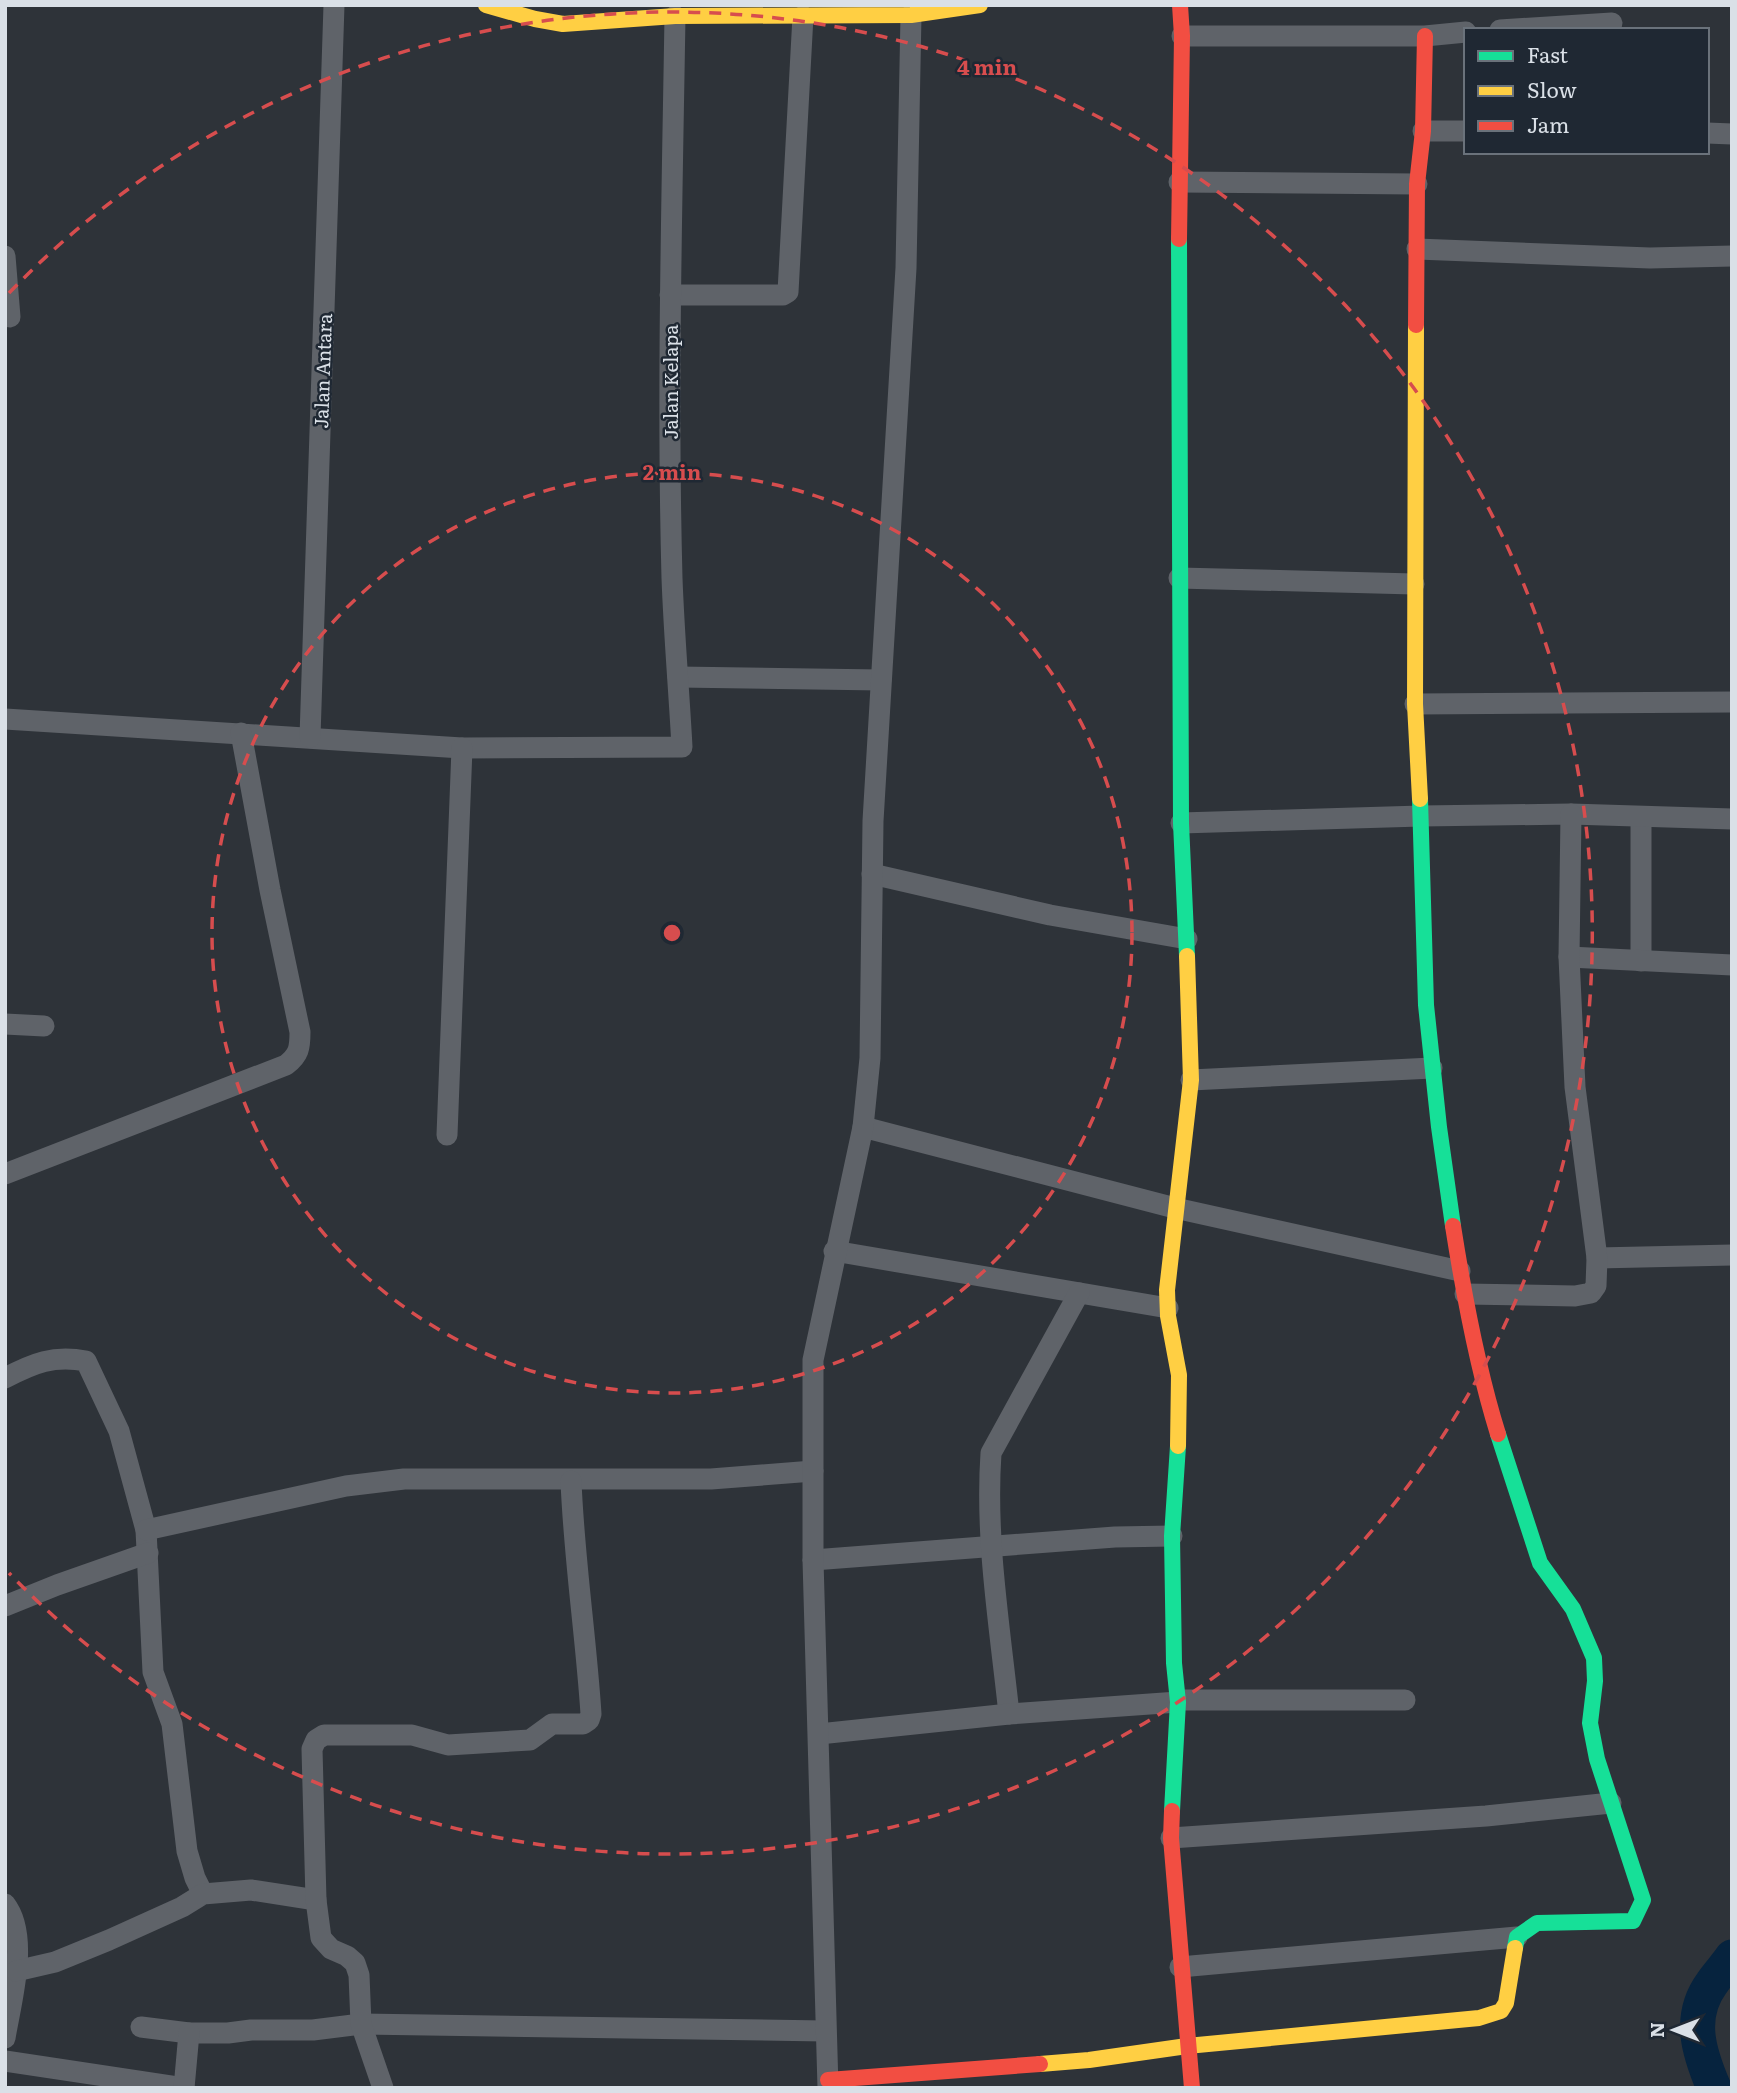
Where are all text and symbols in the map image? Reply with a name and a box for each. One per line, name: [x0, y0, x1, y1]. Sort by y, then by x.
legend: [1464, 28, 1709, 154]
text: Fast: [1527, 38, 1568, 69]
text: 4 min: [957, 50, 1017, 81]
text: Slow: [1527, 73, 1577, 104]
text: Jam: [1527, 108, 1569, 139]
street label: Jalan Antara: [306, 312, 338, 429]
street label: Jalan Kelapa: [656, 324, 684, 439]
text: 2 min: [643, 455, 702, 486]
centre of rings: [660, 921, 684, 945]
north arrow: [1639, 1995, 1709, 2065]
text: N: [1642, 2022, 1670, 2038]

